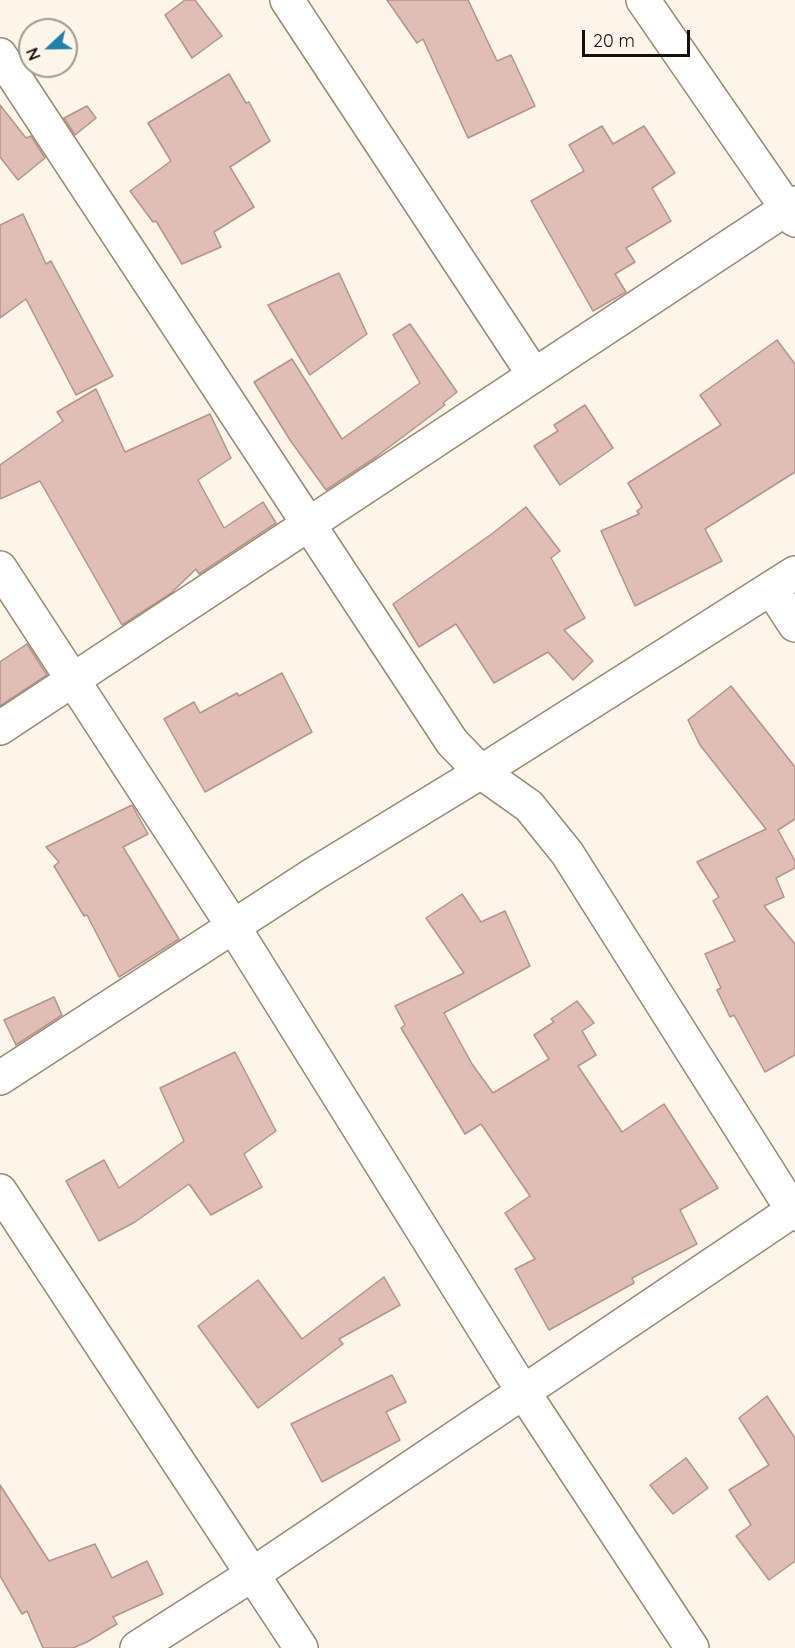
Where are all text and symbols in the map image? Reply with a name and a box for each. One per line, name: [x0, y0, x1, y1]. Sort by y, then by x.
north arrow: [18, 18, 78, 78]
scale bar: [585, 18, 693, 56]
text: 20 m: [593, 29, 635, 52]
text: N: [22, 45, 45, 63]

